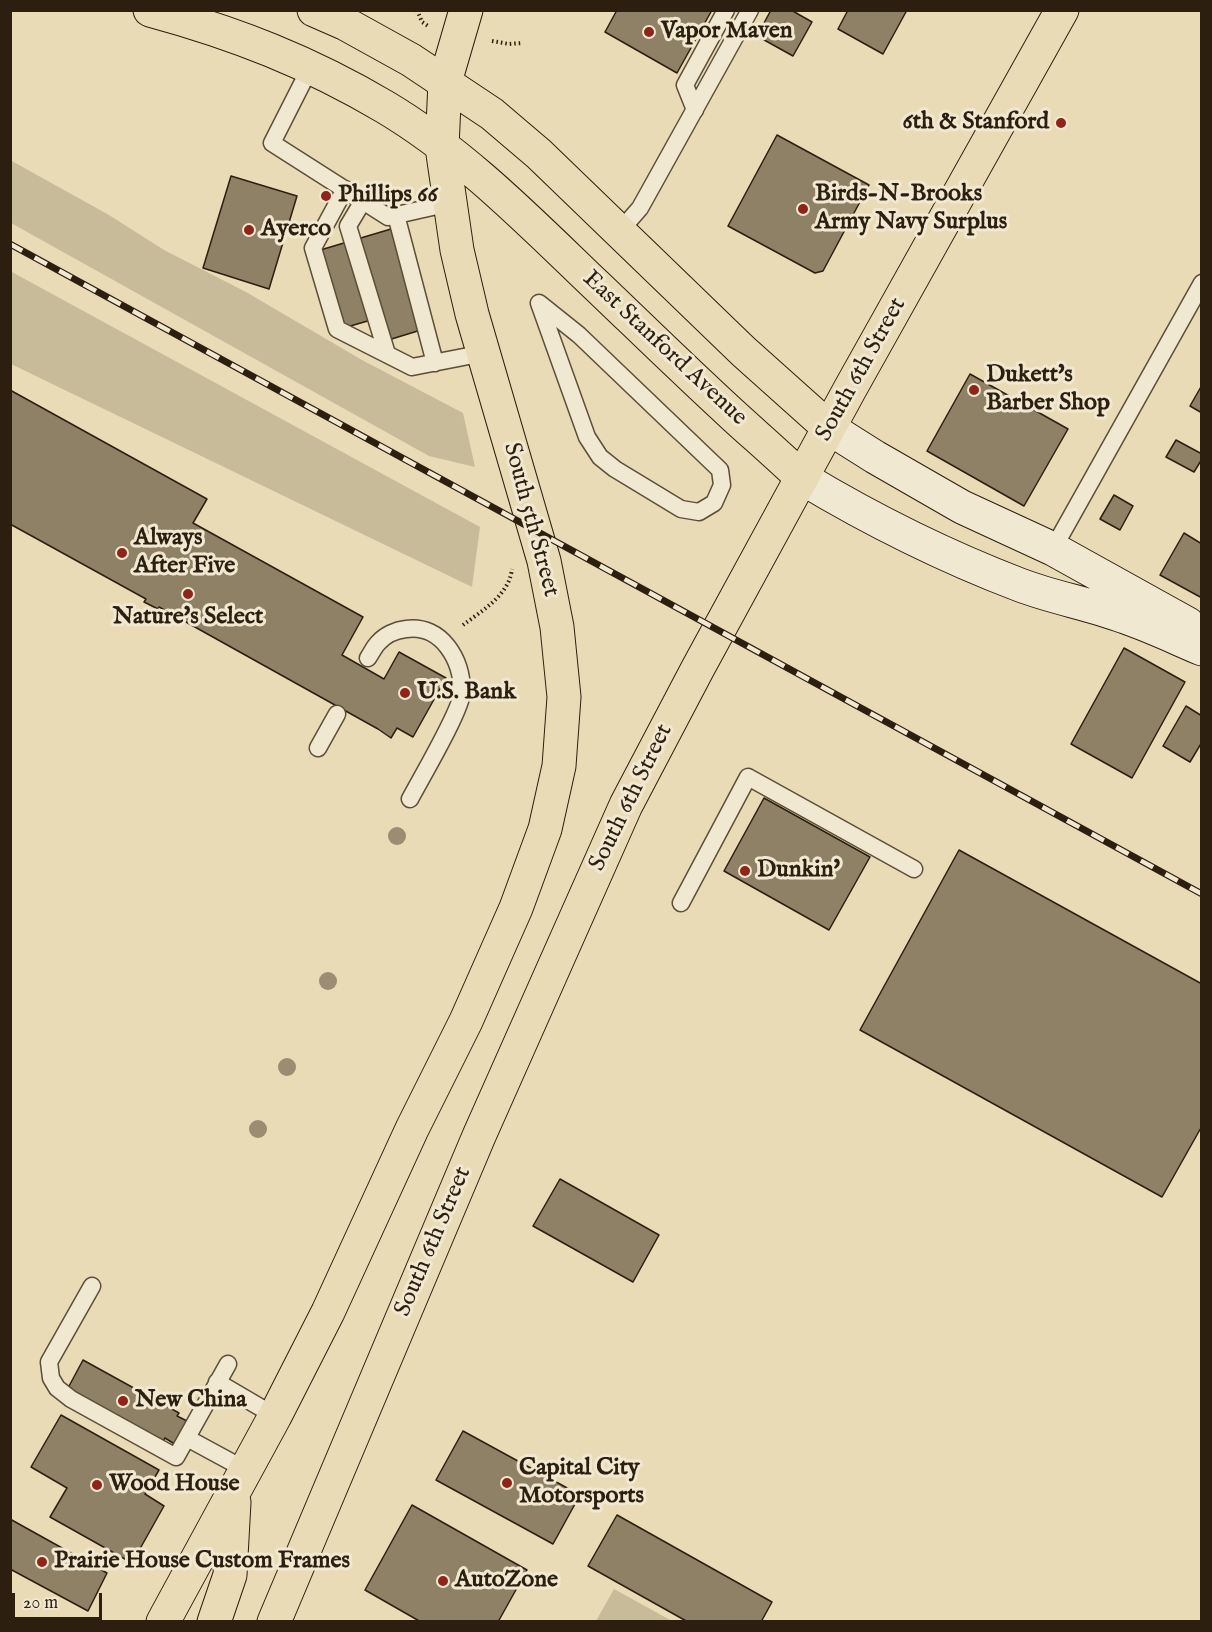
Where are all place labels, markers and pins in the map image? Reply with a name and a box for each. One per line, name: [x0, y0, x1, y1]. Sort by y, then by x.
place label: Vapor Maven: [661, 18, 792, 46]
marker: Vapor Maven: [642, 25, 656, 39]
place label: 6th & Stanford: [903, 109, 1049, 137]
marker: 6th & Stanford: [1054, 116, 1068, 130]
place label: Birds-N-Brooks Army Navy Surplus: [815, 181, 1007, 237]
place label: Phillips 66: [338, 182, 438, 210]
marker: Phillips 66: [319, 189, 333, 203]
marker: Birds-N-Brooks Army Navy Surplus: [796, 202, 810, 216]
place label: Ayerco: [261, 216, 331, 244]
marker: Ayerco: [242, 223, 256, 237]
place label: Dukett's Barber Shop: [986, 362, 1110, 418]
marker: Dukett's Barber Shop: [967, 383, 981, 397]
place label: Always After Five: [134, 525, 235, 581]
marker: Always After Five: [115, 546, 129, 560]
marker: Nature's Select: [181, 587, 195, 601]
place label: Nature's Select: [113, 604, 263, 632]
place label: U.S. Bank: [417, 679, 516, 707]
marker: U.S. Bank: [398, 686, 412, 700]
place label: Dunkin': [757, 857, 840, 885]
marker: Dunkin': [738, 864, 752, 878]
place label: New China: [135, 1387, 247, 1415]
marker: New China: [116, 1394, 130, 1408]
place label: Capital City Motorsports: [519, 1455, 644, 1511]
place label: Wood House: [109, 1471, 240, 1499]
marker: Capital City Motorsports: [500, 1476, 514, 1490]
marker: Wood House: [90, 1478, 104, 1492]
place label: Prairie House Custom Frames: [54, 1548, 350, 1576]
marker: Prairie House Custom Frames: [35, 1555, 49, 1569]
place label: AutoZone: [455, 1567, 558, 1595]
marker: AutoZone: [436, 1574, 450, 1588]

